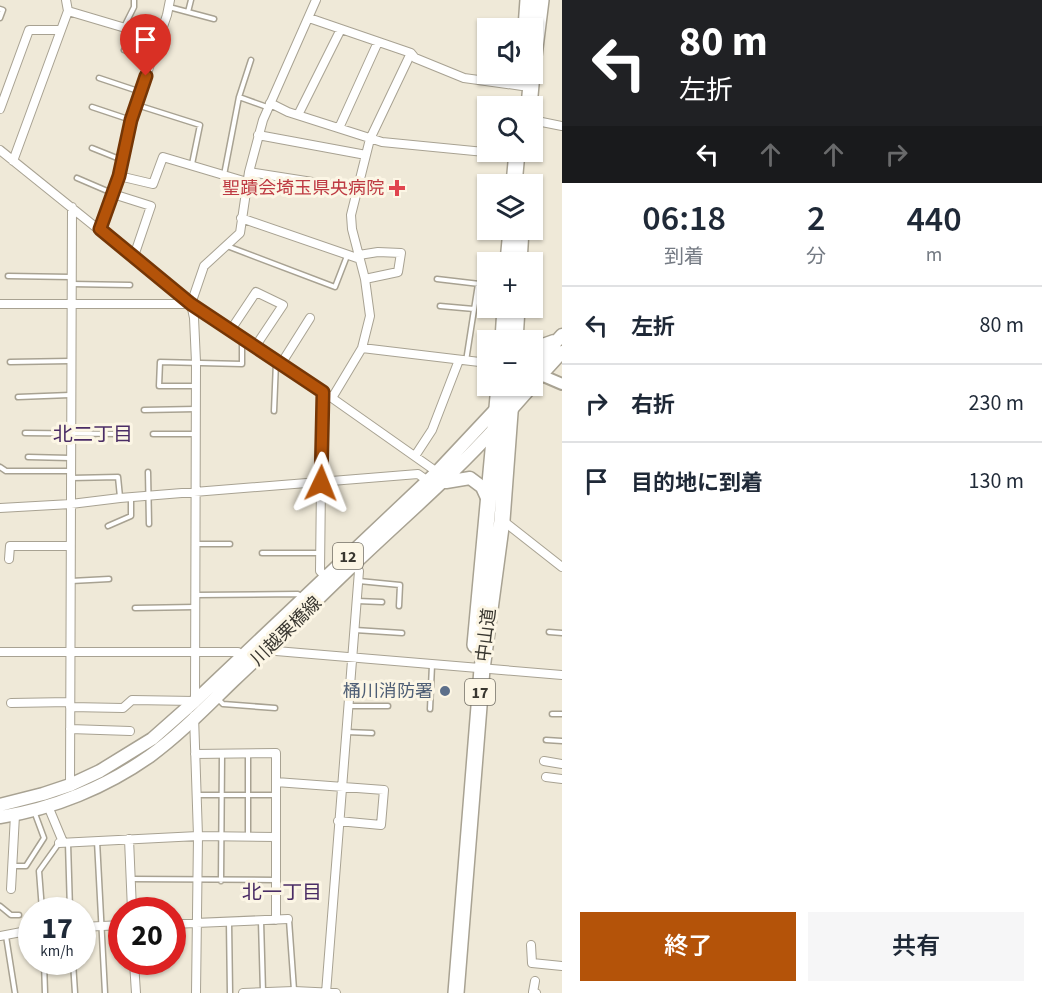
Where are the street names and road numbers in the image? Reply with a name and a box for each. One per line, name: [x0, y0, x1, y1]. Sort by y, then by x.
road number: 12: [333, 543, 363, 569]
street label: 川越栗橋線: [245, 591, 327, 672]
street label: 中山道: [471, 607, 502, 663]
road number: 17: [465, 679, 495, 705]

